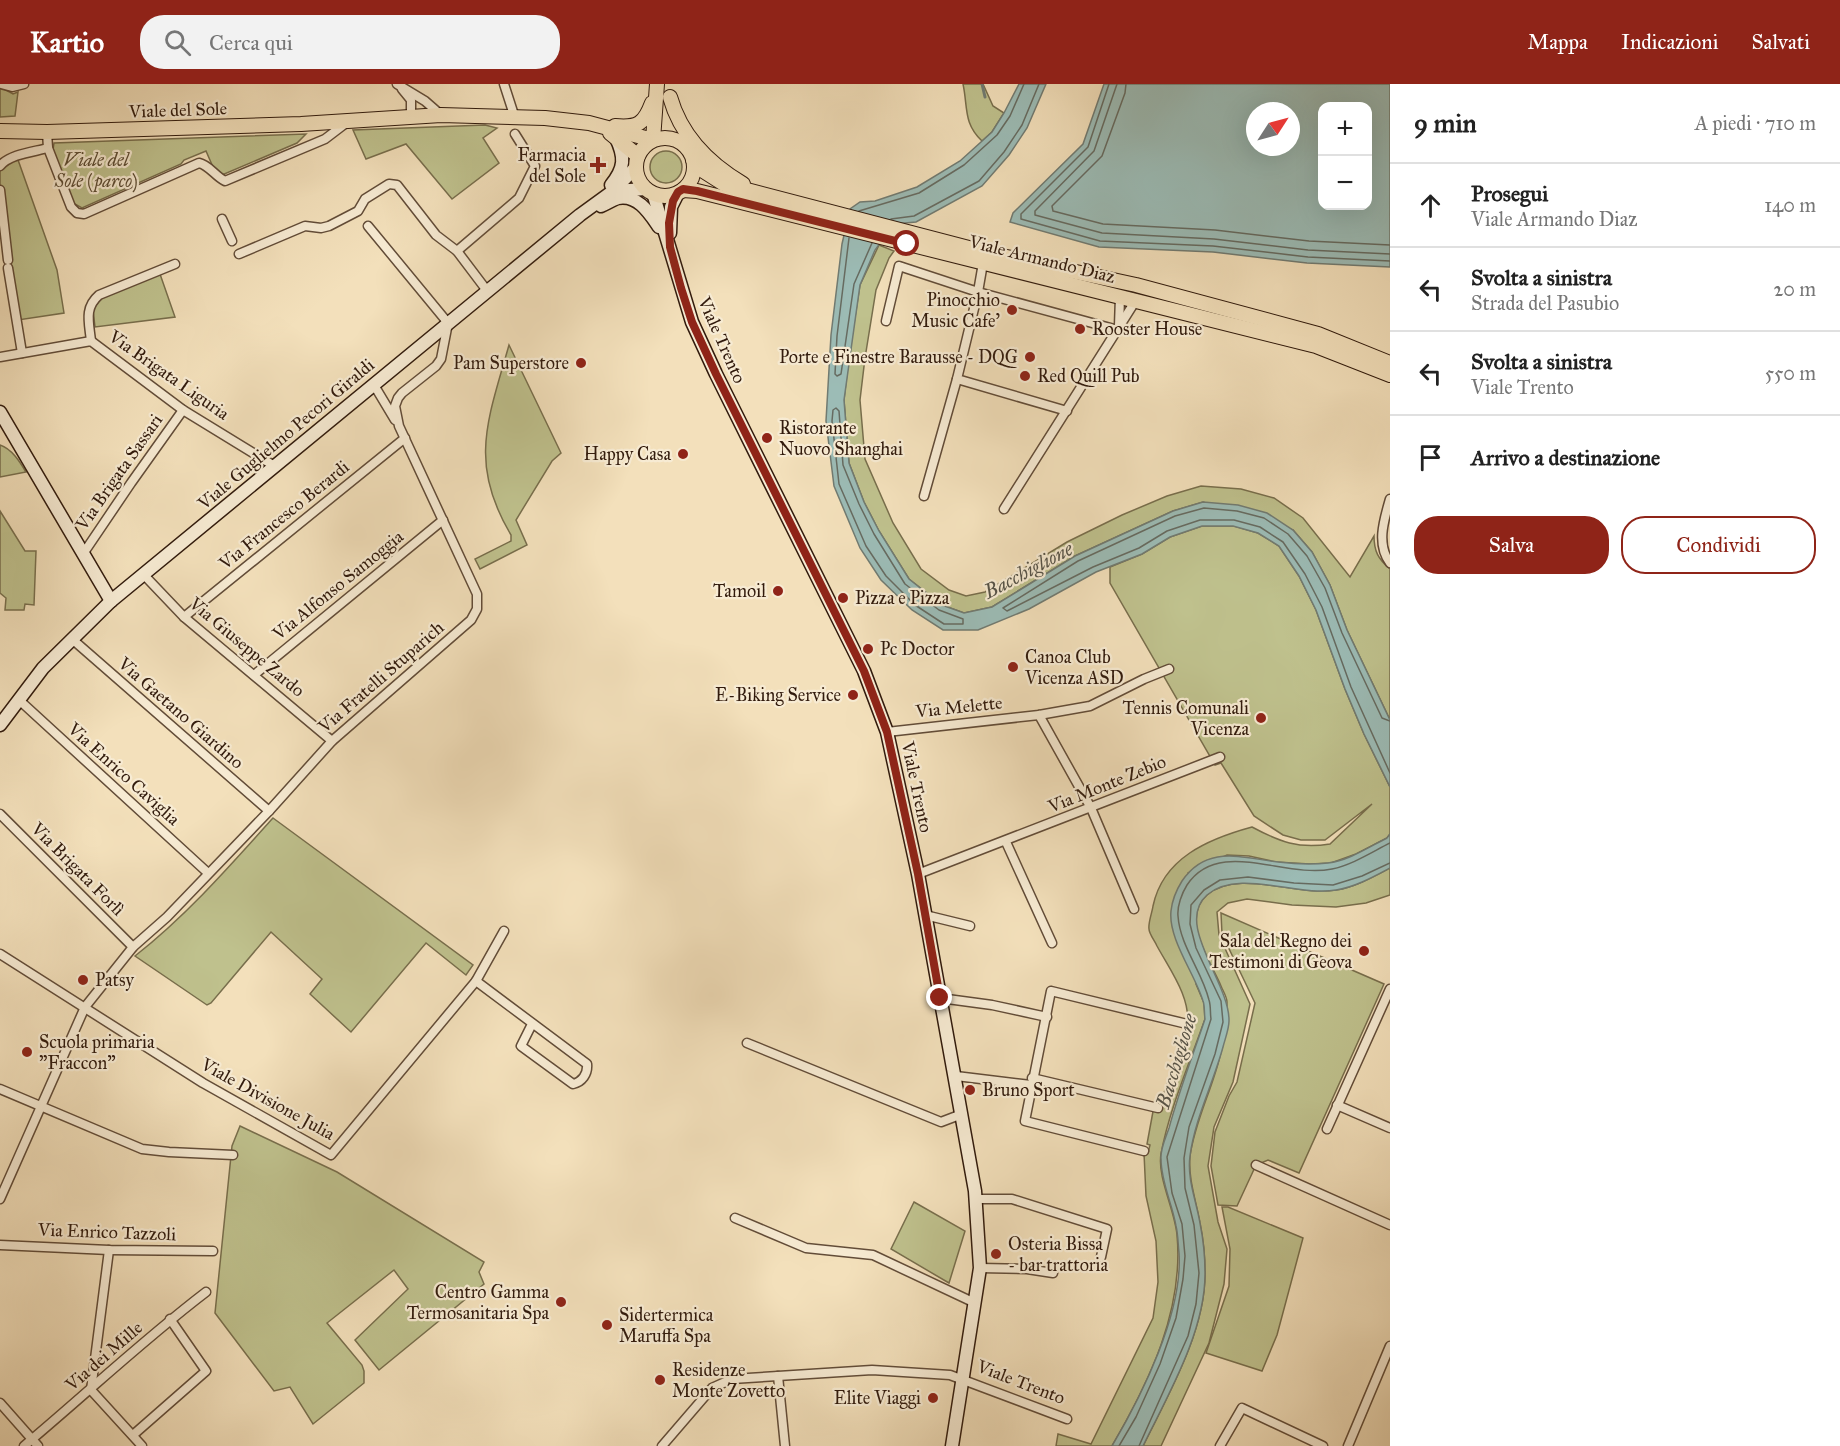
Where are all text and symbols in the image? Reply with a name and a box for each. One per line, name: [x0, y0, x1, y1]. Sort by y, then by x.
search box: [140, 15, 560, 69]
text: Kartio: [30, 25, 104, 60]
icon: search: [161, 26, 194, 59]
text: Cerca qui: [209, 29, 293, 56]
text: Mappa: [1528, 29, 1588, 55]
text: Indicazioni: [1621, 29, 1719, 55]
text: Salvati: [1752, 29, 1810, 55]
street label: Viale del Sole: [127, 97, 228, 123]
north arrow: [1246, 102, 1300, 156]
map controls: [1318, 102, 1372, 210]
button: +: [1318, 102, 1372, 156]
text: 9 min: [1414, 107, 1477, 139]
text: A piedi · 710 m: [1695, 111, 1816, 135]
place label: Farmacia del Sole: [517, 144, 586, 187]
park label: Viale del Sole (parco): [54, 149, 137, 193]
button: −: [1318, 156, 1372, 210]
marker: Farmacia del Sole: [591, 158, 605, 172]
text: Prosegui: [1471, 180, 1548, 207]
icon: ahead: [1414, 189, 1447, 222]
text: 140 m: [1764, 193, 1816, 217]
text: Viale Armando Diaz: [1471, 207, 1637, 231]
route start: [893, 230, 919, 256]
street label: Viale Armando Diaz: [966, 230, 1117, 288]
text: Svolta a sinistra: [1471, 264, 1612, 291]
icon: left: [1414, 273, 1447, 306]
text: 20 m: [1773, 277, 1816, 301]
place label: Pinocchio Music Cafe': [911, 289, 1000, 332]
text: Strada del Pasubio: [1471, 291, 1619, 315]
street label: Viale Trento: [693, 292, 751, 387]
marker: Pinocchio Music Cafe': [1005, 303, 1019, 317]
place label: Rooster House: [1092, 318, 1202, 340]
marker: Rooster House: [1073, 322, 1087, 336]
street label: Via Brigata Liguria: [103, 325, 234, 426]
place label: Porte e Finestre Barausse - DQG: [779, 346, 1018, 368]
text: Svolta a sinistra: [1471, 348, 1612, 375]
marker: Porte e Finestre Barausse - DQG: [1023, 350, 1037, 364]
place label: Pam Superstore: [453, 352, 569, 374]
street label: Viale Guglielmo Pecori Giraldi: [193, 354, 379, 516]
marker: Pam Superstore: [574, 356, 588, 370]
icon: left: [1414, 357, 1447, 390]
text: 550 m: [1765, 361, 1816, 385]
place label: Red Quill Pub: [1037, 365, 1140, 387]
marker: Red Quill Pub: [1018, 369, 1032, 383]
text: Viale Trento: [1471, 375, 1574, 399]
street label: Via Brigata Sassari: [70, 410, 168, 536]
place label: Ristorante Nuovo Shanghai: [779, 417, 903, 461]
marker: Ristorante Nuovo Shanghai: [760, 431, 774, 445]
icon: arrive: [1414, 441, 1447, 474]
place label: Happy Casa: [584, 443, 671, 465]
text: Arrivo a destinazione: [1471, 444, 1660, 471]
marker: Happy Casa: [676, 447, 690, 461]
street label: Via Francesco Berardi: [214, 456, 354, 575]
button: Salva: [1414, 516, 1609, 574]
button: Condividi: [1621, 516, 1816, 574]
street label: Via Alfonso Samoggia: [267, 525, 409, 646]
water label: Bacchiglione: [979, 536, 1077, 604]
place label: Tamoil: [713, 580, 766, 602]
marker: Tamoil: [771, 584, 785, 598]
place label: Pizza e Pizza: [855, 587, 950, 609]
marker: Pizza e Pizza: [836, 591, 850, 605]
street label: Via Giuseppe Zardo: [184, 592, 309, 702]
street label: Via Fratelli Stuparich: [313, 616, 448, 738]
place label: Pc Doctor: [880, 638, 955, 660]
marker: Pc Doctor: [861, 642, 875, 656]
place label: Canoa Club Vicenza ASD: [1024, 646, 1124, 689]
street label: Via Gaetano Giardino: [113, 652, 248, 774]
marker: Canoa Club Vicenza ASD: [1006, 660, 1020, 674]
place label: E-Biking Service: [715, 684, 841, 707]
marker: E-Biking Service: [846, 688, 860, 702]
street label: Via Melette: [913, 691, 1004, 723]
place label: Tennis Comunali Vicenza: [1123, 697, 1249, 740]
marker: Tennis Comunali Vicenza: [1254, 711, 1268, 725]
street label: Via Enrico Caviglia: [62, 717, 185, 831]
street label: Viale Trento: [896, 738, 937, 835]
street label: Via Monte Zebio: [1044, 750, 1169, 818]
street label: Via Brigata Forlì: [25, 817, 129, 921]
place label: Sala del Regno dei Testimoni di Geova: [1209, 930, 1352, 973]
marker: Sala del Regno dei Testimoni di Geova: [1357, 944, 1371, 958]
place label: Patsy: [95, 969, 135, 991]
marker: Patsy: [76, 973, 90, 987]
route end: [926, 984, 952, 1010]
water label: Bacchiglione: [1150, 1010, 1202, 1112]
place label: Scuola primaria "Fraccon": [39, 1031, 155, 1074]
marker: Scuola primaria "Fraccon": [20, 1045, 34, 1059]
street label: Viale Divisione Julia: [196, 1053, 339, 1146]
place label: Bruno Sport: [982, 1079, 1075, 1101]
marker: Bruno Sport: [963, 1083, 977, 1097]
street label: Via Enrico Tazzoli: [36, 1219, 177, 1245]
place label: Osteria Bissa - bar trattoria: [1008, 1233, 1109, 1276]
marker: Osteria Bissa - bar trattoria: [989, 1247, 1003, 1261]
place label: Centro Gamma Termosanitaria Spa: [407, 1281, 549, 1324]
marker: Centro Gamma Termosanitaria Spa: [554, 1295, 568, 1309]
place label: Sidertermica Maruffa Spa: [619, 1304, 714, 1347]
street label: Via dei Mille: [60, 1317, 147, 1396]
marker: Sidertermica Maruffa Spa: [600, 1318, 614, 1332]
street label: Viale Trento: [973, 1355, 1068, 1409]
place label: Residenze Monte Zovetto: [672, 1359, 785, 1402]
marker: Residenze Monte Zovetto: [653, 1373, 667, 1387]
place label: Elite Viaggi: [834, 1387, 921, 1410]
marker: Elite Viaggi: [926, 1391, 940, 1405]

